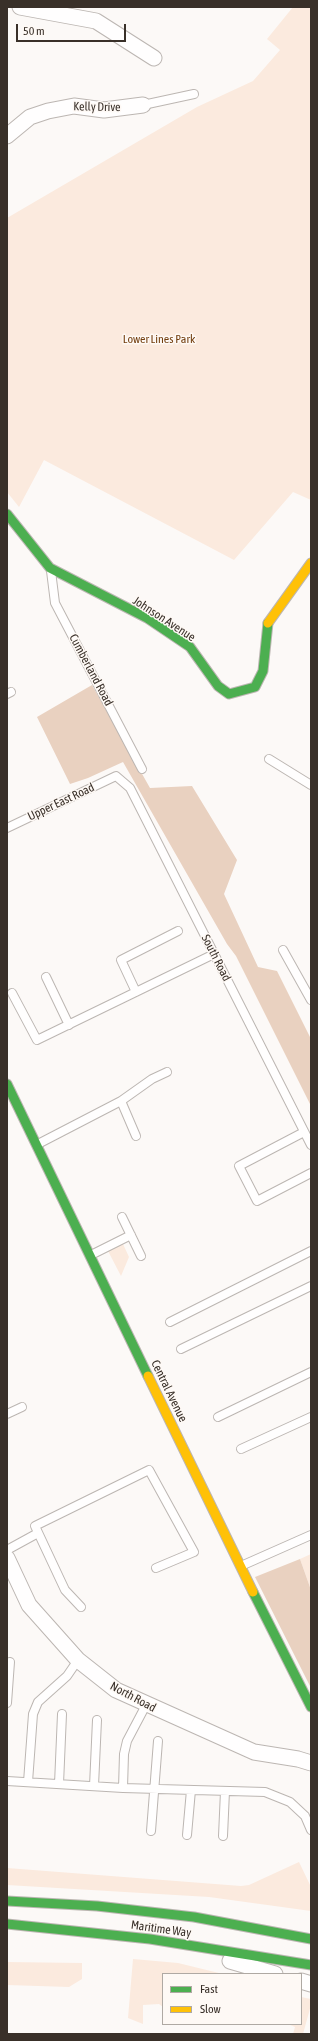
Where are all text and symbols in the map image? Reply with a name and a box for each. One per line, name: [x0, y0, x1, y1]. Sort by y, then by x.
scale bar: [18, 16, 128, 42]
text: 50 m: [23, 24, 45, 38]
street label: Kelly Drive: [73, 99, 121, 115]
park label: Lower Lines Park: [123, 332, 195, 346]
street label: Johnson Avenue: [130, 593, 198, 645]
street label: Cumberland Road: [66, 632, 116, 708]
street label: Upper East Road: [25, 780, 97, 824]
street label: South Road: [198, 932, 234, 984]
street label: Central Avenue: [148, 1358, 190, 1424]
street label: North Road: [108, 1679, 158, 1715]
street label: Maritime Way: [130, 1918, 192, 1940]
legend: [162, 1973, 302, 2025]
text: Fast: [200, 1982, 218, 1996]
text: Slow: [200, 2002, 221, 2016]

